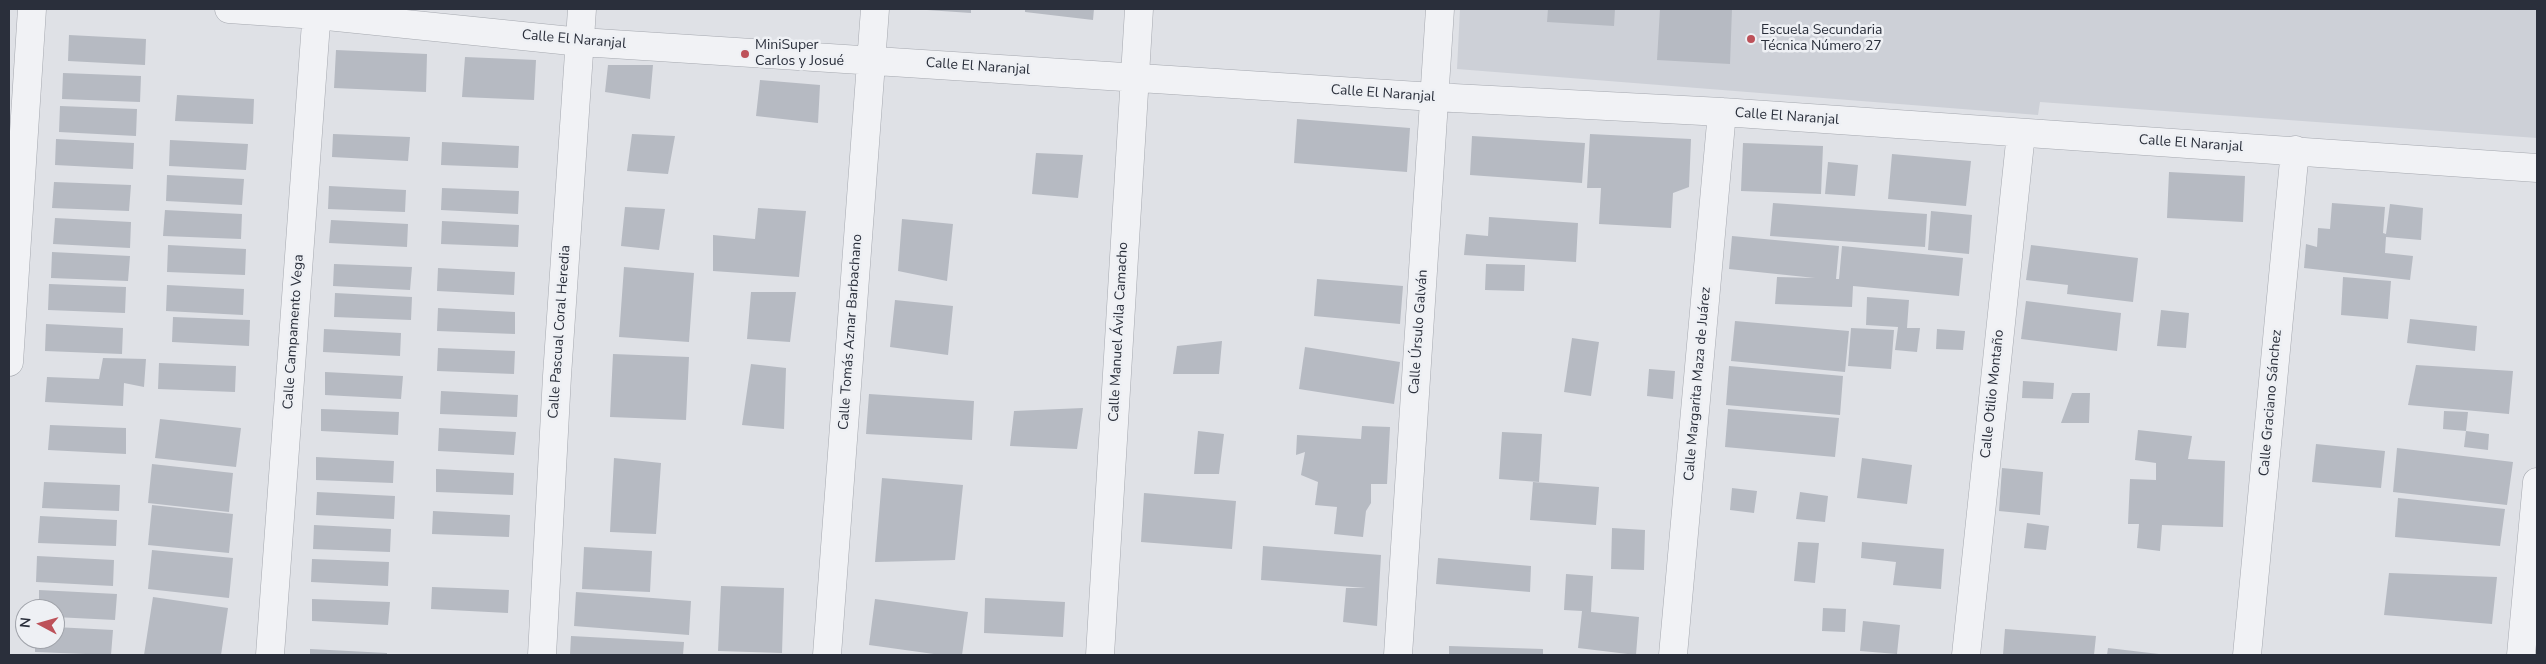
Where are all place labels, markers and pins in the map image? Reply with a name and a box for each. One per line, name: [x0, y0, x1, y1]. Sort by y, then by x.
place label: Escuela Secundaria Técnica Número 27: [1761, 23, 1882, 56]
marker: Escuela Secundaria Técnica Número 27: [1745, 33, 1757, 45]
place label: MiniSuper Carlos y Josué: [755, 38, 844, 70]
marker: MiniSuper Carlos y Josué: [739, 48, 751, 60]

